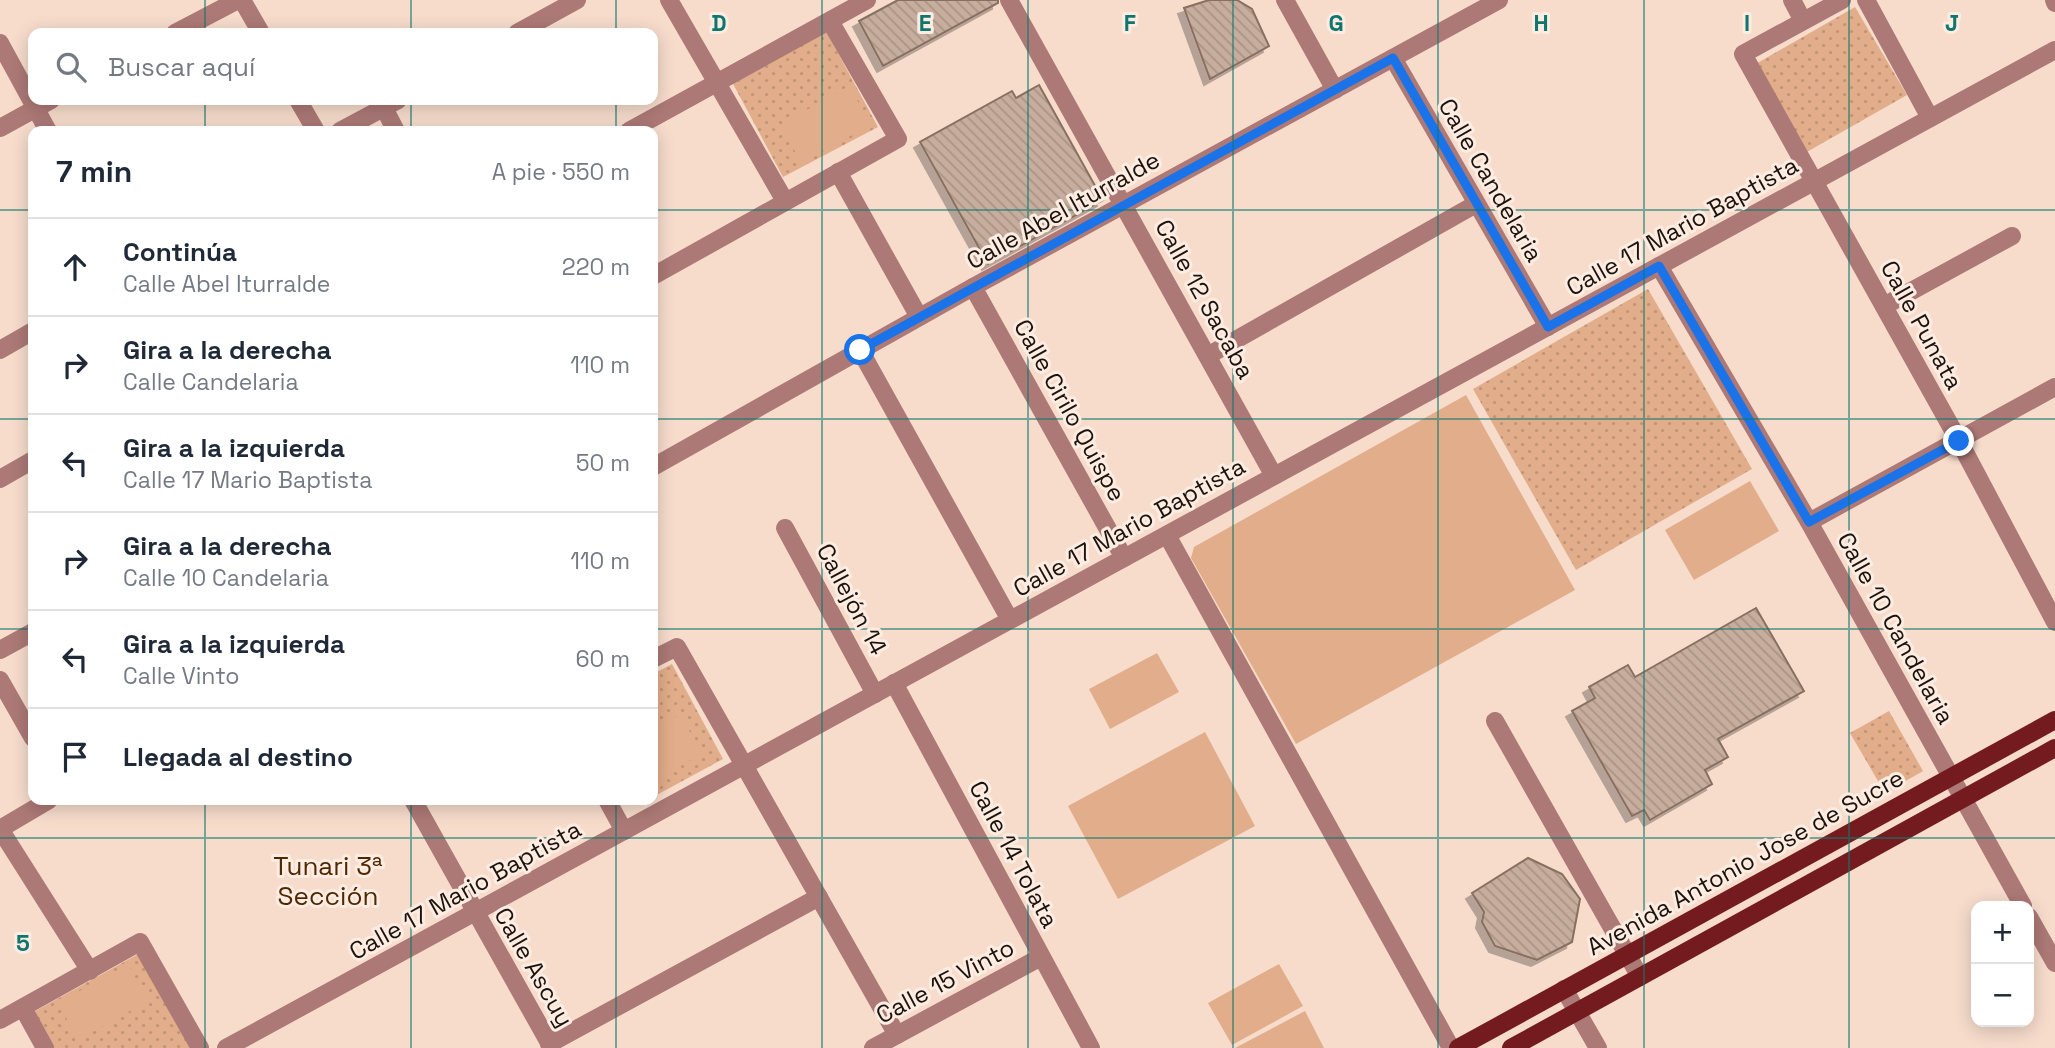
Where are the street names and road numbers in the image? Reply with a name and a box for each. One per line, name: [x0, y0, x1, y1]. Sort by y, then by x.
street label: Calle Candelaria: [1432, 93, 1550, 267]
street label: Calle Abel Iturralde: [961, 144, 1165, 276]
street label: Calle 17 Mario Baptista: [1561, 149, 1804, 303]
street label: Calle 12 Sacaba: [1148, 214, 1262, 384]
street label: Calle Punata: [1874, 255, 1970, 395]
street label: Calle Cirilo Quispe: [1007, 314, 1133, 506]
street label: Calle 17 Mario Baptista: [1008, 450, 1251, 604]
street label: Calle 10 Candelaria: [1830, 526, 1962, 730]
street label: Callejón 14: [810, 538, 894, 660]
street label: Avenida Antonio Jose de Sucre: [1581, 762, 1909, 962]
street label: Calle 14 Tolata: [962, 775, 1066, 933]
street label: Calle 17 Mario Baptista: [344, 813, 587, 967]
street label: Calle Ascuy: [487, 902, 581, 1032]
street label: Calle 15 Vinto: [871, 932, 1019, 1030]

